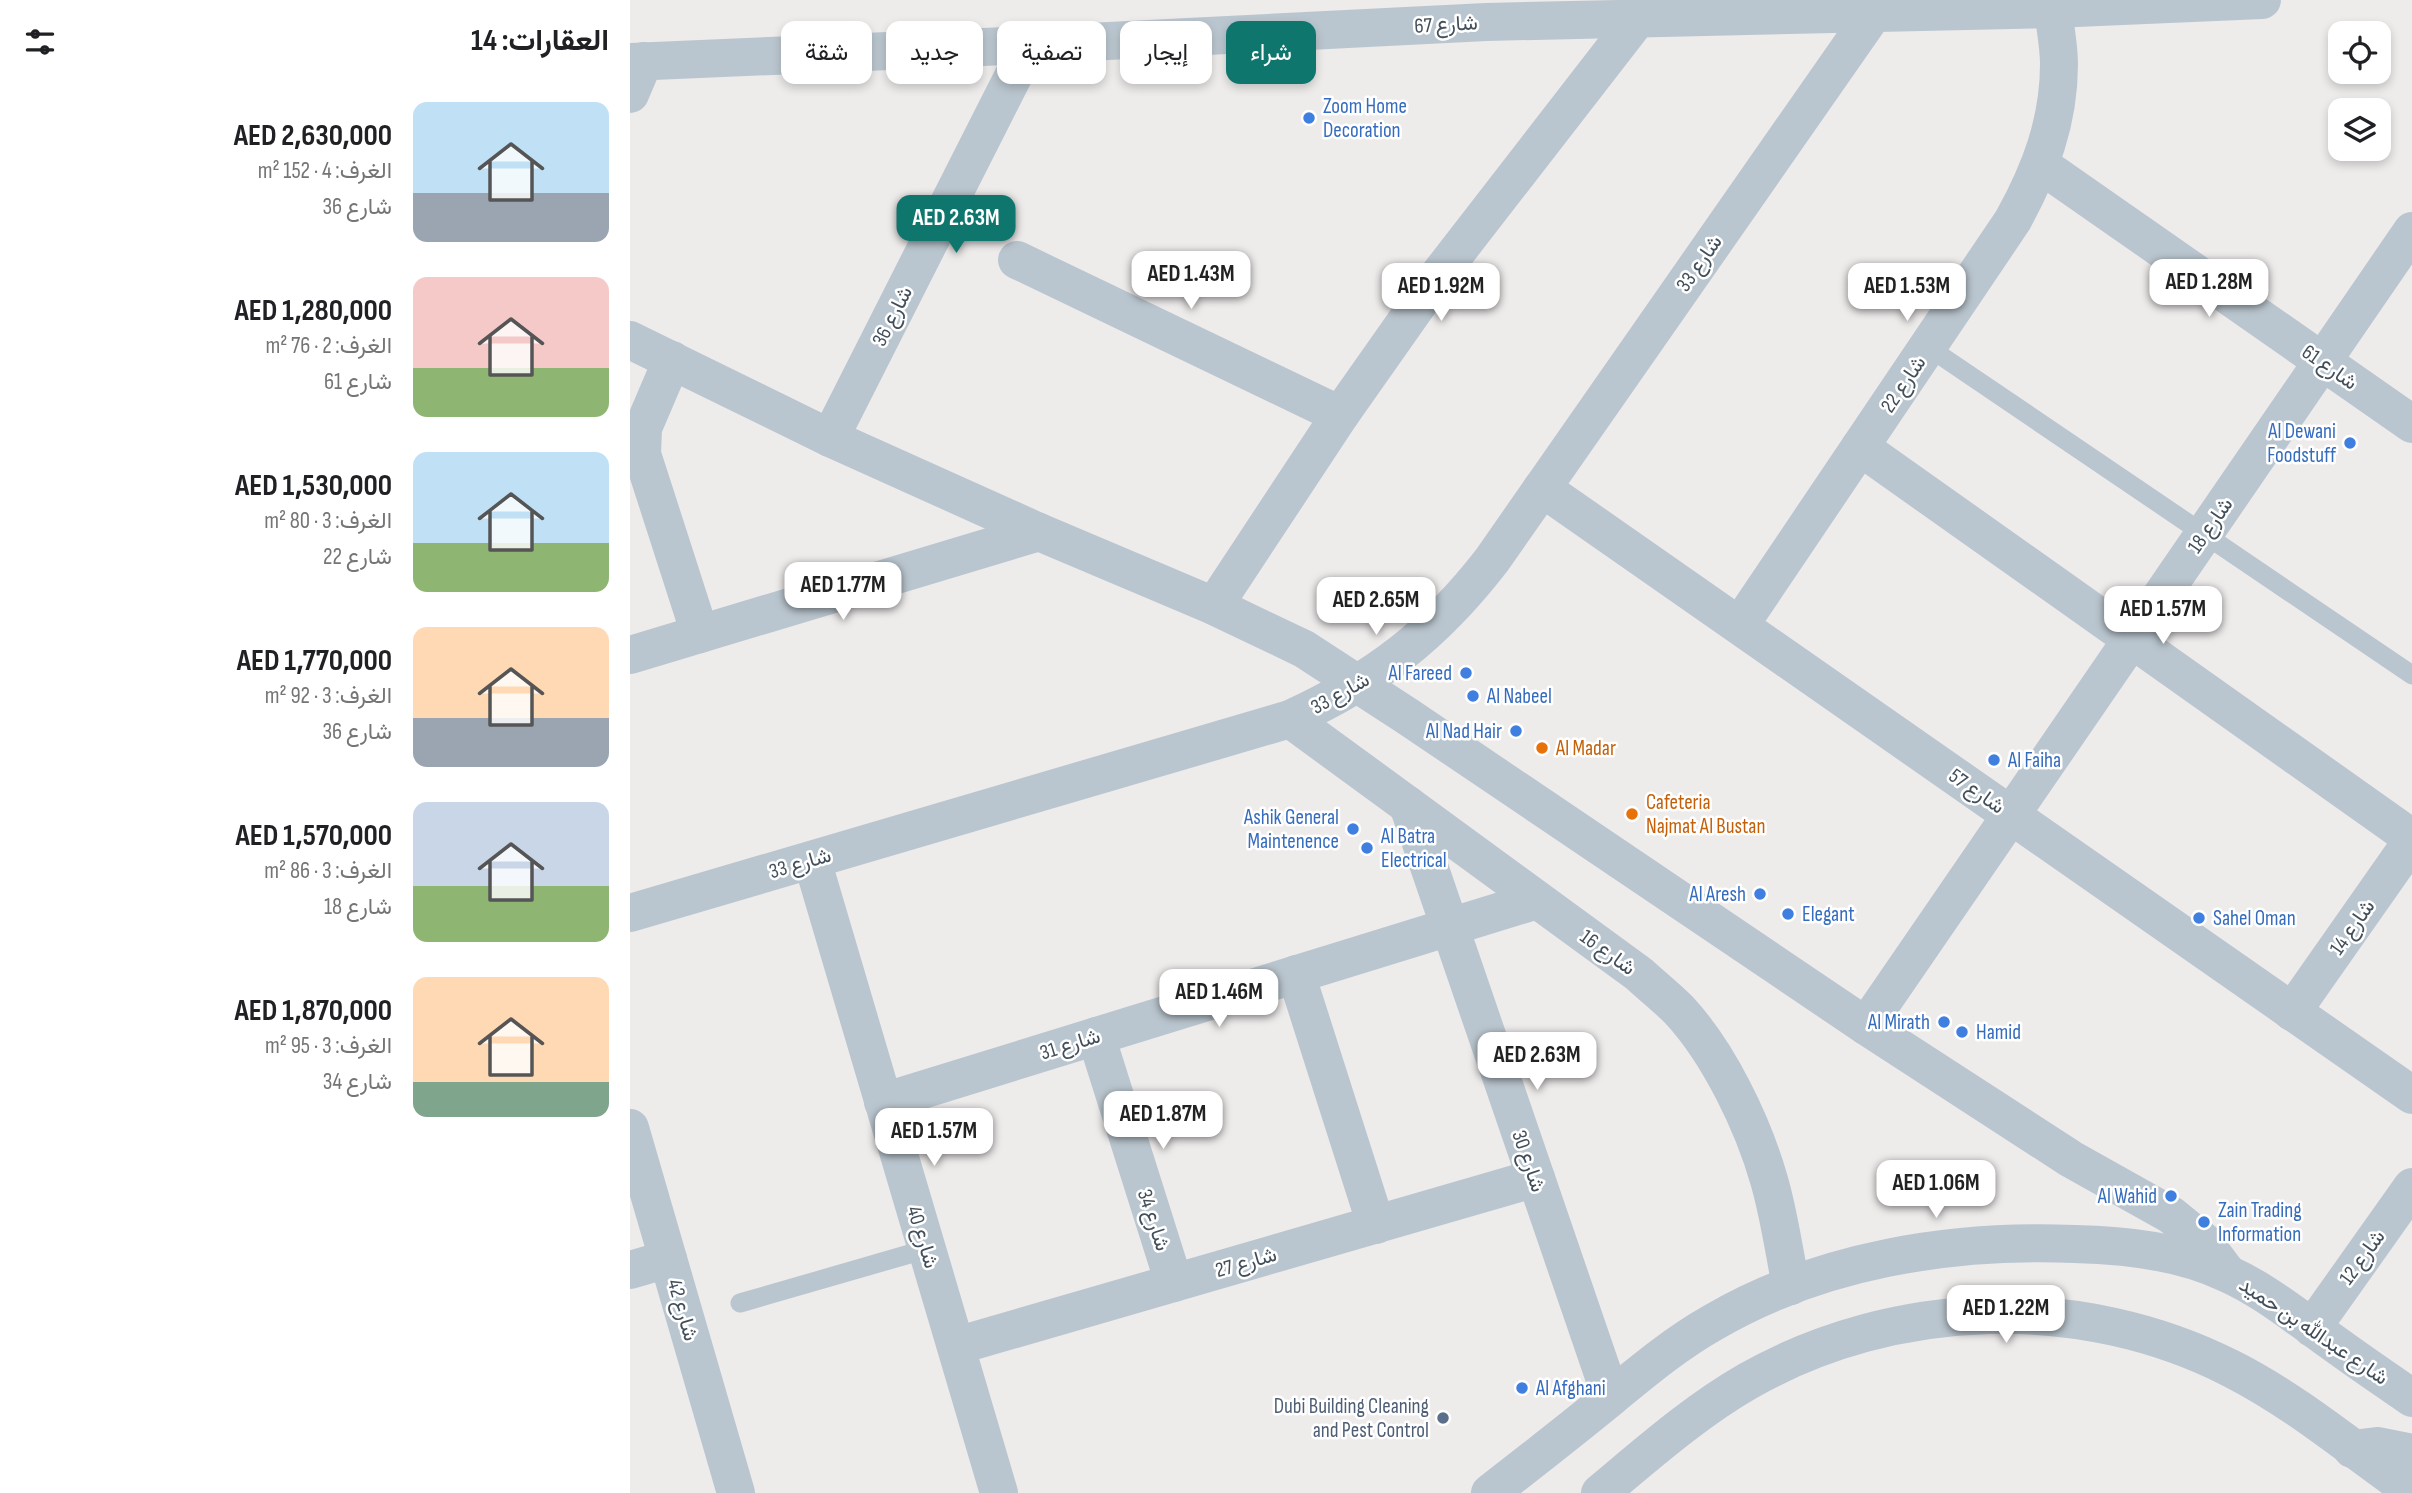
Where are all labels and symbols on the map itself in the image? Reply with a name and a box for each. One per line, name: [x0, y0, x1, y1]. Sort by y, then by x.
street label: شارع 67: [1414, 10, 1478, 40]
place label: Zoom Home Decoration: [1323, 94, 1407, 143]
marker: Zoom Home Decoration: [1301, 110, 1317, 126]
pin: AED 2.63M: [876, 196, 1036, 255]
street label: شارع 33: [1671, 230, 1729, 297]
pin: AED 1.43M: [1111, 252, 1271, 311]
pin: AED 1.28M: [2129, 260, 2289, 319]
pin: AED 1.92M: [1361, 264, 1521, 323]
pin: AED 1.53M: [1827, 264, 1987, 323]
street label: شارع 36: [867, 282, 919, 351]
street label: شارع 61: [2297, 339, 2362, 396]
street label: شارع 22: [1875, 351, 1932, 418]
place label: Al Dewani Foodstuff: [2267, 419, 2337, 468]
marker: Al Dewani Foodstuff: [2342, 435, 2358, 451]
street label: شارع 18: [2182, 493, 2239, 558]
pin: AED 1.77M: [763, 562, 923, 622]
pin: AED 2.65M: [1296, 578, 1456, 637]
pin: AED 1.57M: [2083, 586, 2243, 646]
place label: Al Fareed: [1387, 661, 1452, 686]
marker: Al Fareed: [1458, 665, 1474, 681]
street label: شارع 33: [1307, 667, 1374, 721]
place label: Al Nabeel: [1486, 684, 1552, 709]
marker: Al Nabeel: [1465, 688, 1481, 704]
place label: Al Nad Hair: [1425, 719, 1502, 744]
marker: Al Nad Hair: [1508, 723, 1524, 739]
place label: Al Madar: [1555, 736, 1616, 761]
marker: Al Madar: [1534, 740, 1550, 756]
place label: Al Faiha: [2007, 748, 2061, 773]
marker: Al Faiha: [1986, 752, 2002, 768]
street label: شارع 57: [1943, 763, 2009, 820]
place label: Cafeteria Najmat Al Bustan: [1646, 790, 1765, 839]
place label: Ashik General Maintenence: [1243, 805, 1339, 854]
marker: Cafeteria Najmat Al Bustan: [1624, 806, 1640, 822]
marker: Ashik General Maintenence: [1345, 821, 1361, 837]
place label: Al Batra Electrical: [1380, 824, 1447, 873]
marker: Al Batra Electrical: [1359, 840, 1375, 856]
street label: شارع 33: [766, 843, 834, 885]
place label: Al Aresh: [1688, 882, 1746, 907]
marker: Al Aresh: [1752, 886, 1768, 902]
street label: شارع 14: [2324, 895, 2381, 960]
place label: Elegant: [1802, 902, 1855, 927]
marker: Elegant: [1780, 906, 1796, 922]
place label: Sahel Oman: [2213, 906, 2296, 931]
marker: Sahel Oman: [2191, 910, 2207, 926]
street label: شارع 16: [1575, 924, 1640, 982]
pin: AED 1.46M: [1139, 970, 1299, 1029]
place label: Al Mirath: [1867, 1010, 1930, 1035]
marker: Al Mirath: [1936, 1014, 1952, 1030]
place label: Hamid: [1976, 1020, 2021, 1045]
street label: شارع 31: [1037, 1023, 1104, 1066]
marker: Hamid: [1954, 1024, 1970, 1040]
pin: AED 2.63M: [1457, 1032, 1617, 1092]
pin: AED 1.87M: [1083, 1092, 1243, 1151]
pin: AED 1.57M: [854, 1108, 1014, 1168]
street label: شارع 30: [1505, 1127, 1551, 1196]
pin: AED 1.06M: [1856, 1160, 2016, 1220]
place label: Al Wahid: [2097, 1184, 2157, 1209]
street label: شارع 34: [1131, 1186, 1175, 1254]
marker: Al Wahid: [2163, 1188, 2179, 1204]
place label: Zain Trading Information: [2218, 1198, 2302, 1247]
street label: شارع 40: [900, 1203, 944, 1272]
marker: Zain Trading Information: [2196, 1214, 2212, 1230]
street label: شارع 12: [2334, 1225, 2391, 1290]
street label: شارع 27: [1213, 1242, 1280, 1284]
street label: شارع عبدالله بن حميد: [2234, 1271, 2394, 1391]
street label: شارع 42: [661, 1276, 703, 1344]
pin: AED 1.22M: [1926, 1286, 2086, 1345]
place label: Al Afghani: [1535, 1376, 1606, 1401]
marker: Al Afghani: [1514, 1380, 1530, 1396]
place label: Dubi Building Cleaning and Pest Control: [1274, 1394, 1429, 1443]
marker: Dubi Building Cleaning and Pest Control: [1435, 1410, 1451, 1426]

